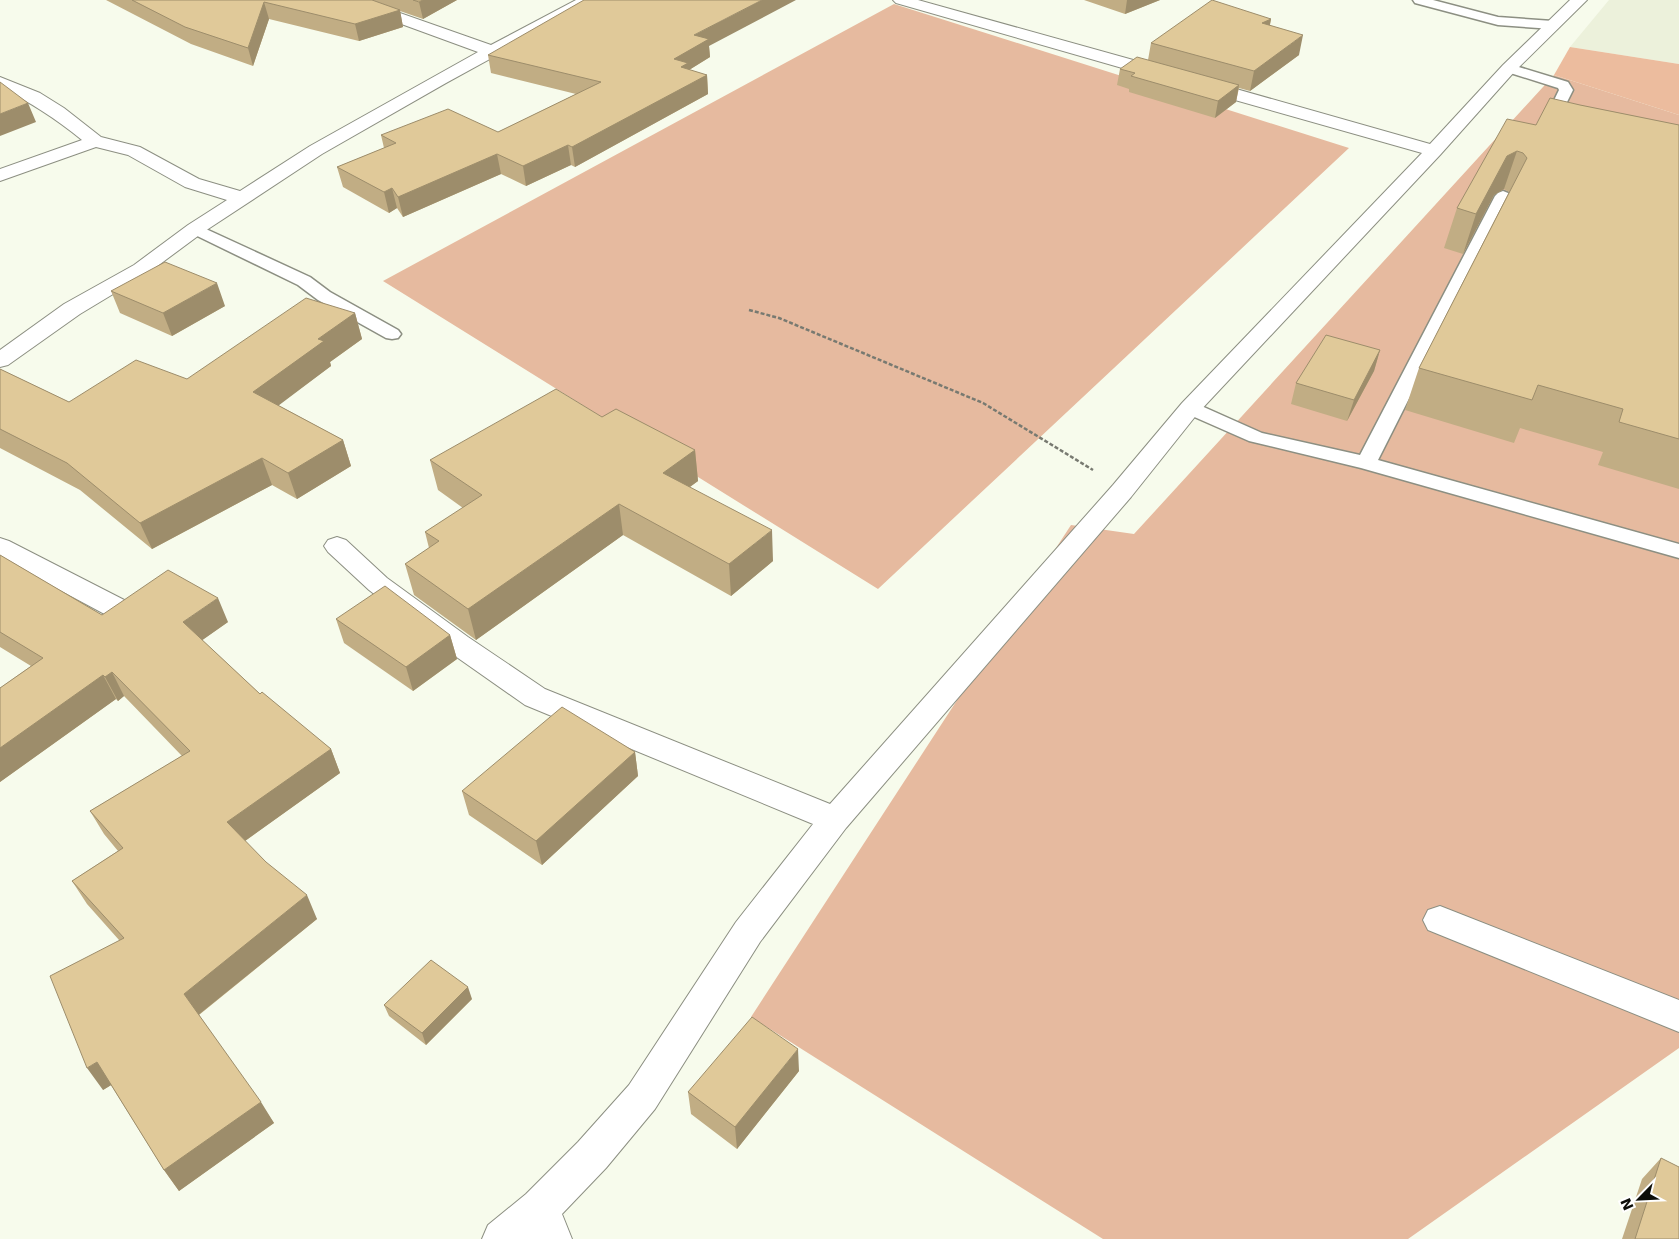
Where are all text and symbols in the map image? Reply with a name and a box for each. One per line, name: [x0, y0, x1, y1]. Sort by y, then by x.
north arrow: [1614, 1174, 1664, 1224]
text: N: [1617, 1196, 1637, 1213]

